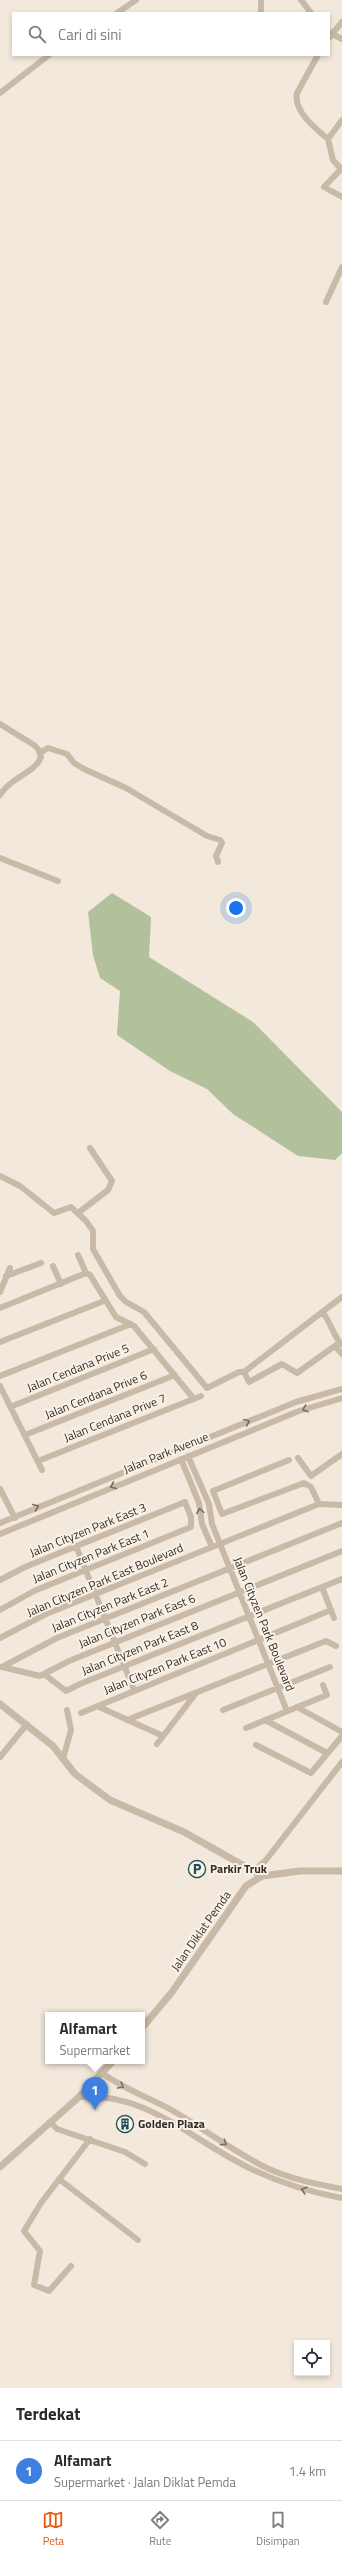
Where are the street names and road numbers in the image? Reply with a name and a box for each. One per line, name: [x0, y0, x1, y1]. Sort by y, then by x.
street label: Jalan Cendana Prive 5: [24, 1338, 132, 1397]
street label: Jalan Cendana Prive 6: [42, 1365, 150, 1424]
street label: Jalan Cendana Prive 7: [61, 1388, 169, 1447]
street label: Jalan Park Avenue: [120, 1427, 211, 1478]
street label: Jalan Cityzen Park East 3: [27, 1497, 149, 1562]
street label: Jalan Cityzen Park East 1: [30, 1523, 152, 1588]
street label: Jalan Cityzen Park East Boulevard: [23, 1538, 186, 1621]
street label: Jalan Cityzen Park Boulevard: [229, 1554, 300, 1694]
street label: Jalan Cityzen Park East 2: [49, 1572, 171, 1637]
street label: Jalan Cityzen Park East 6: [76, 1588, 198, 1653]
street label: Jalan Cityzen Park East 8: [79, 1615, 201, 1680]
street label: Jalan Cityzen Park East 10: [100, 1632, 229, 1699]
street label: Jalan Diklat Pemda: [166, 1887, 236, 1975]

